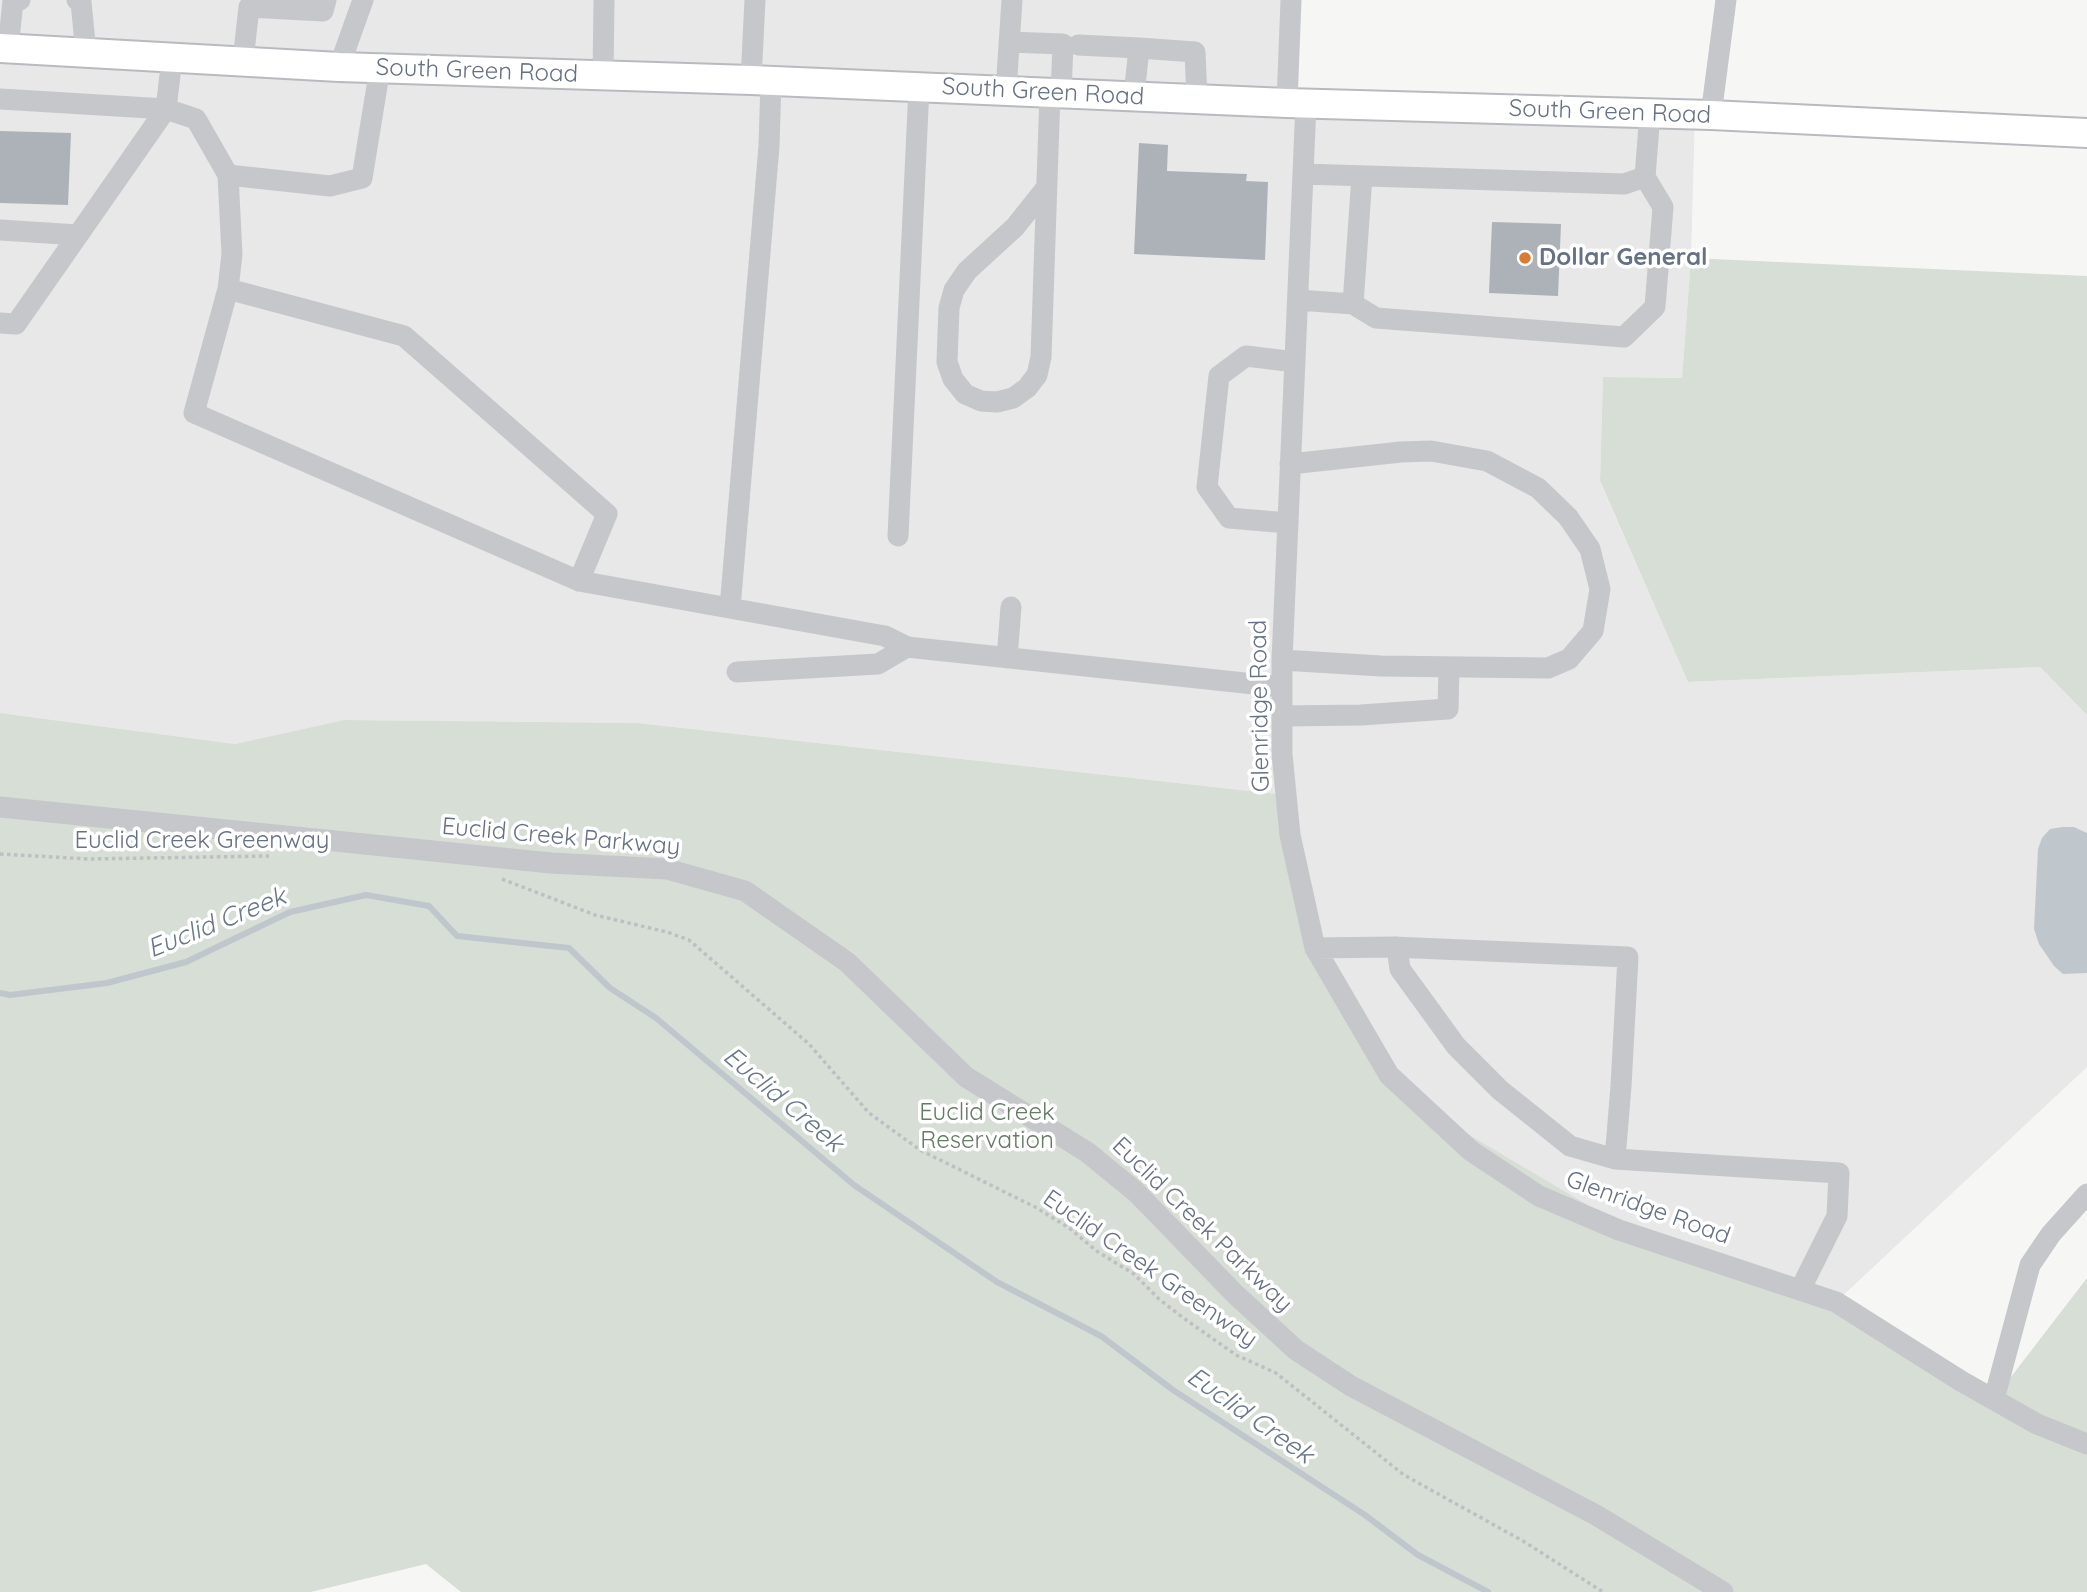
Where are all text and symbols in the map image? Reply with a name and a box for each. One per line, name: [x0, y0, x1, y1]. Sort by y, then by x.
street label: South Green Road: [375, 53, 579, 89]
street label: South Green Road: [941, 72, 1145, 112]
street label: South Green Road: [1508, 94, 1712, 130]
place label: Dollar General: [1539, 244, 1708, 272]
marker: Dollar General: [1517, 250, 1533, 266]
street label: Glenridge Road: [1244, 620, 1276, 792]
street label: Euclid Creek Parkway: [441, 812, 681, 862]
street label: Euclid Creek Greenway: [75, 827, 329, 855]
water label: Euclid Creek: [143, 881, 291, 965]
water label: Euclid Creek: [717, 1041, 849, 1159]
park label: Euclid Creek Reservation: [919, 1099, 1055, 1155]
street label: Euclid Creek Parkway: [1106, 1132, 1298, 1318]
street label: Glenridge Road: [1562, 1165, 1734, 1251]
street label: Euclid Creek Greenway: [1037, 1184, 1263, 1354]
water label: Euclid Creek: [1181, 1361, 1319, 1471]

